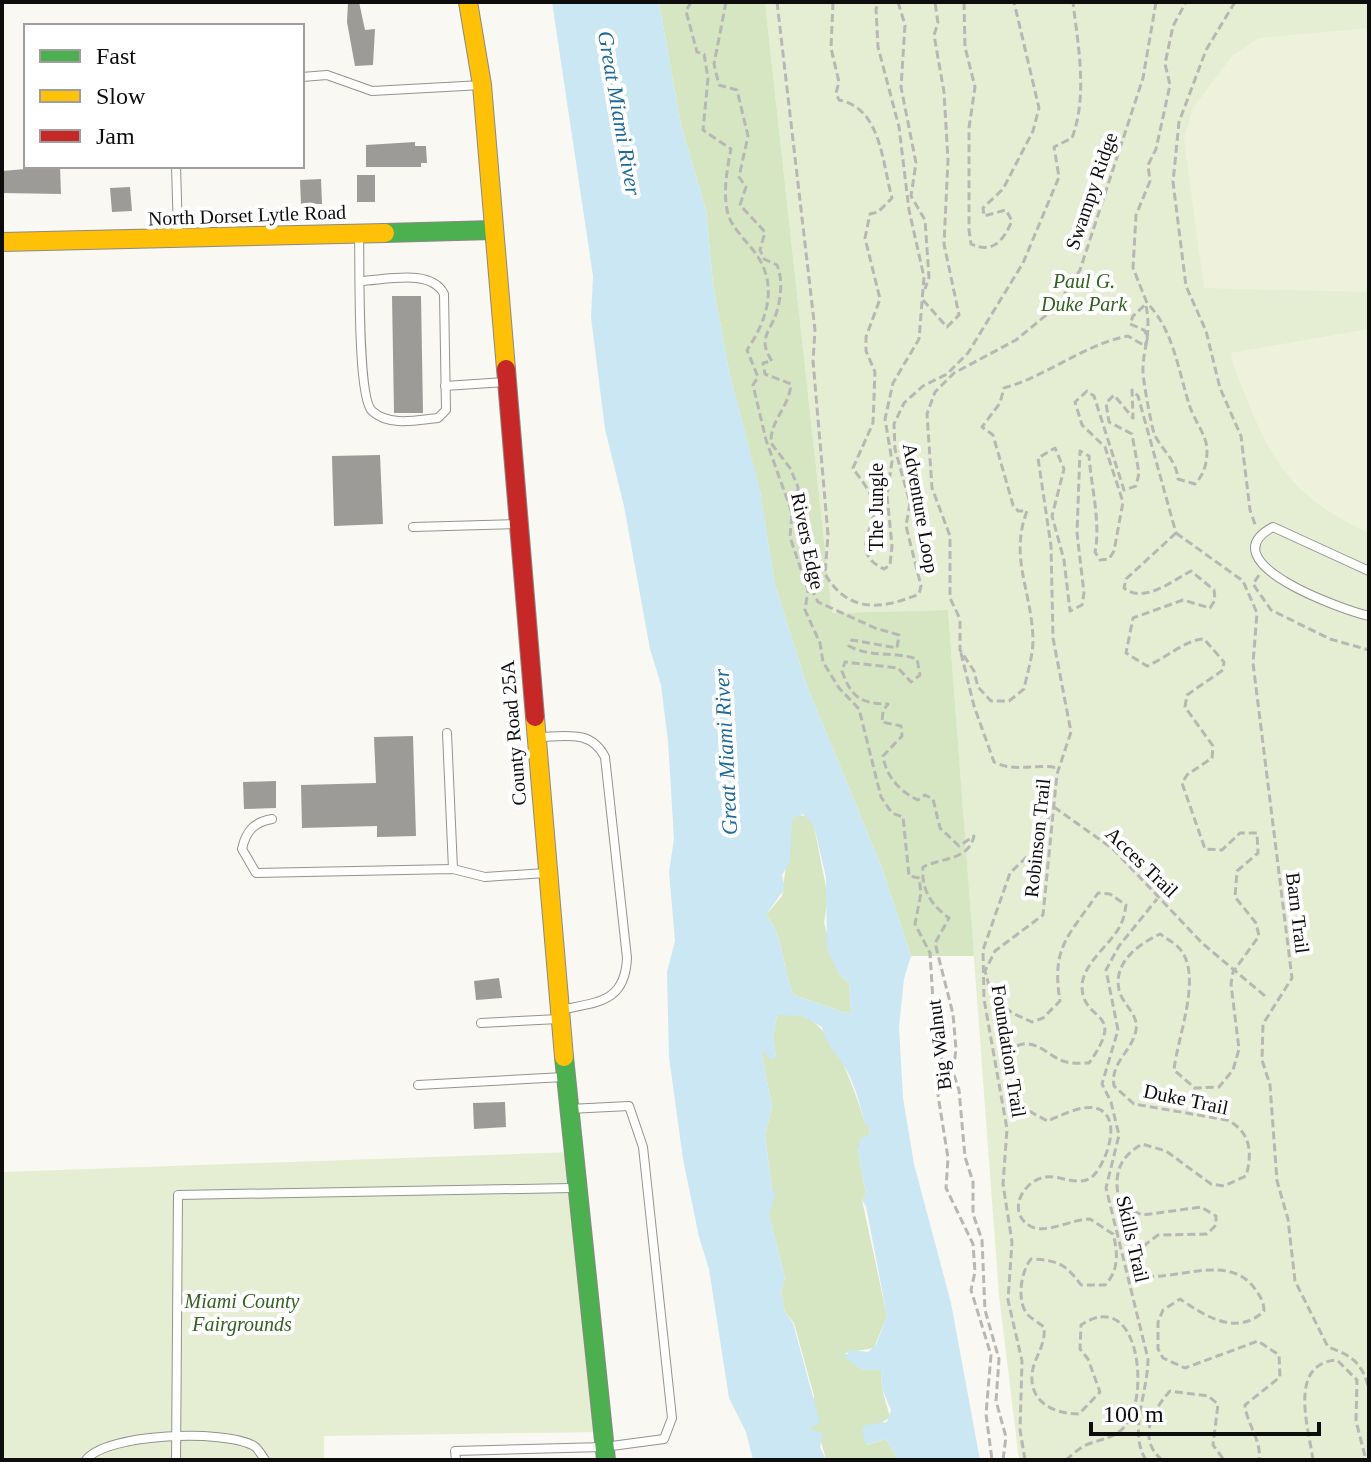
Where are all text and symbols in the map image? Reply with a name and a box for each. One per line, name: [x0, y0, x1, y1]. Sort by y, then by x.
legend: [24, 24, 304, 168]
water label: Great Miami River: [593, 29, 646, 198]
text: Fast: [96, 43, 136, 69]
text: Slow: [96, 83, 146, 109]
text: Jam: [96, 123, 135, 149]
street label: Swampy Ridge: [1061, 129, 1122, 253]
street label: North Dorset Lytle Road: [148, 201, 347, 230]
park label: Paul G. Duke Park: [1040, 270, 1128, 315]
street label: Adventure Loop: [898, 441, 943, 575]
street label: The Jungle: [865, 463, 888, 551]
street label: Rivers Edge: [786, 491, 829, 592]
street label: County Road 25A: [496, 659, 531, 806]
water label: Great Miami River: [709, 668, 742, 836]
street label: Robinson Trail: [1020, 777, 1054, 899]
street label: Acces Trail: [1101, 822, 1183, 902]
street label: Barn Trail: [1282, 871, 1314, 955]
street label: Foundation Trail: [988, 983, 1030, 1119]
street label: Big Walnut: [922, 998, 956, 1091]
street label: Duke Trail: [1142, 1079, 1231, 1119]
street label: Skills Trail: [1112, 1193, 1154, 1285]
park label: Miami County Fairgrounds: [184, 1290, 300, 1336]
scale bar: [1091, 1386, 1319, 1436]
text: 100 m: [1103, 1401, 1164, 1427]

